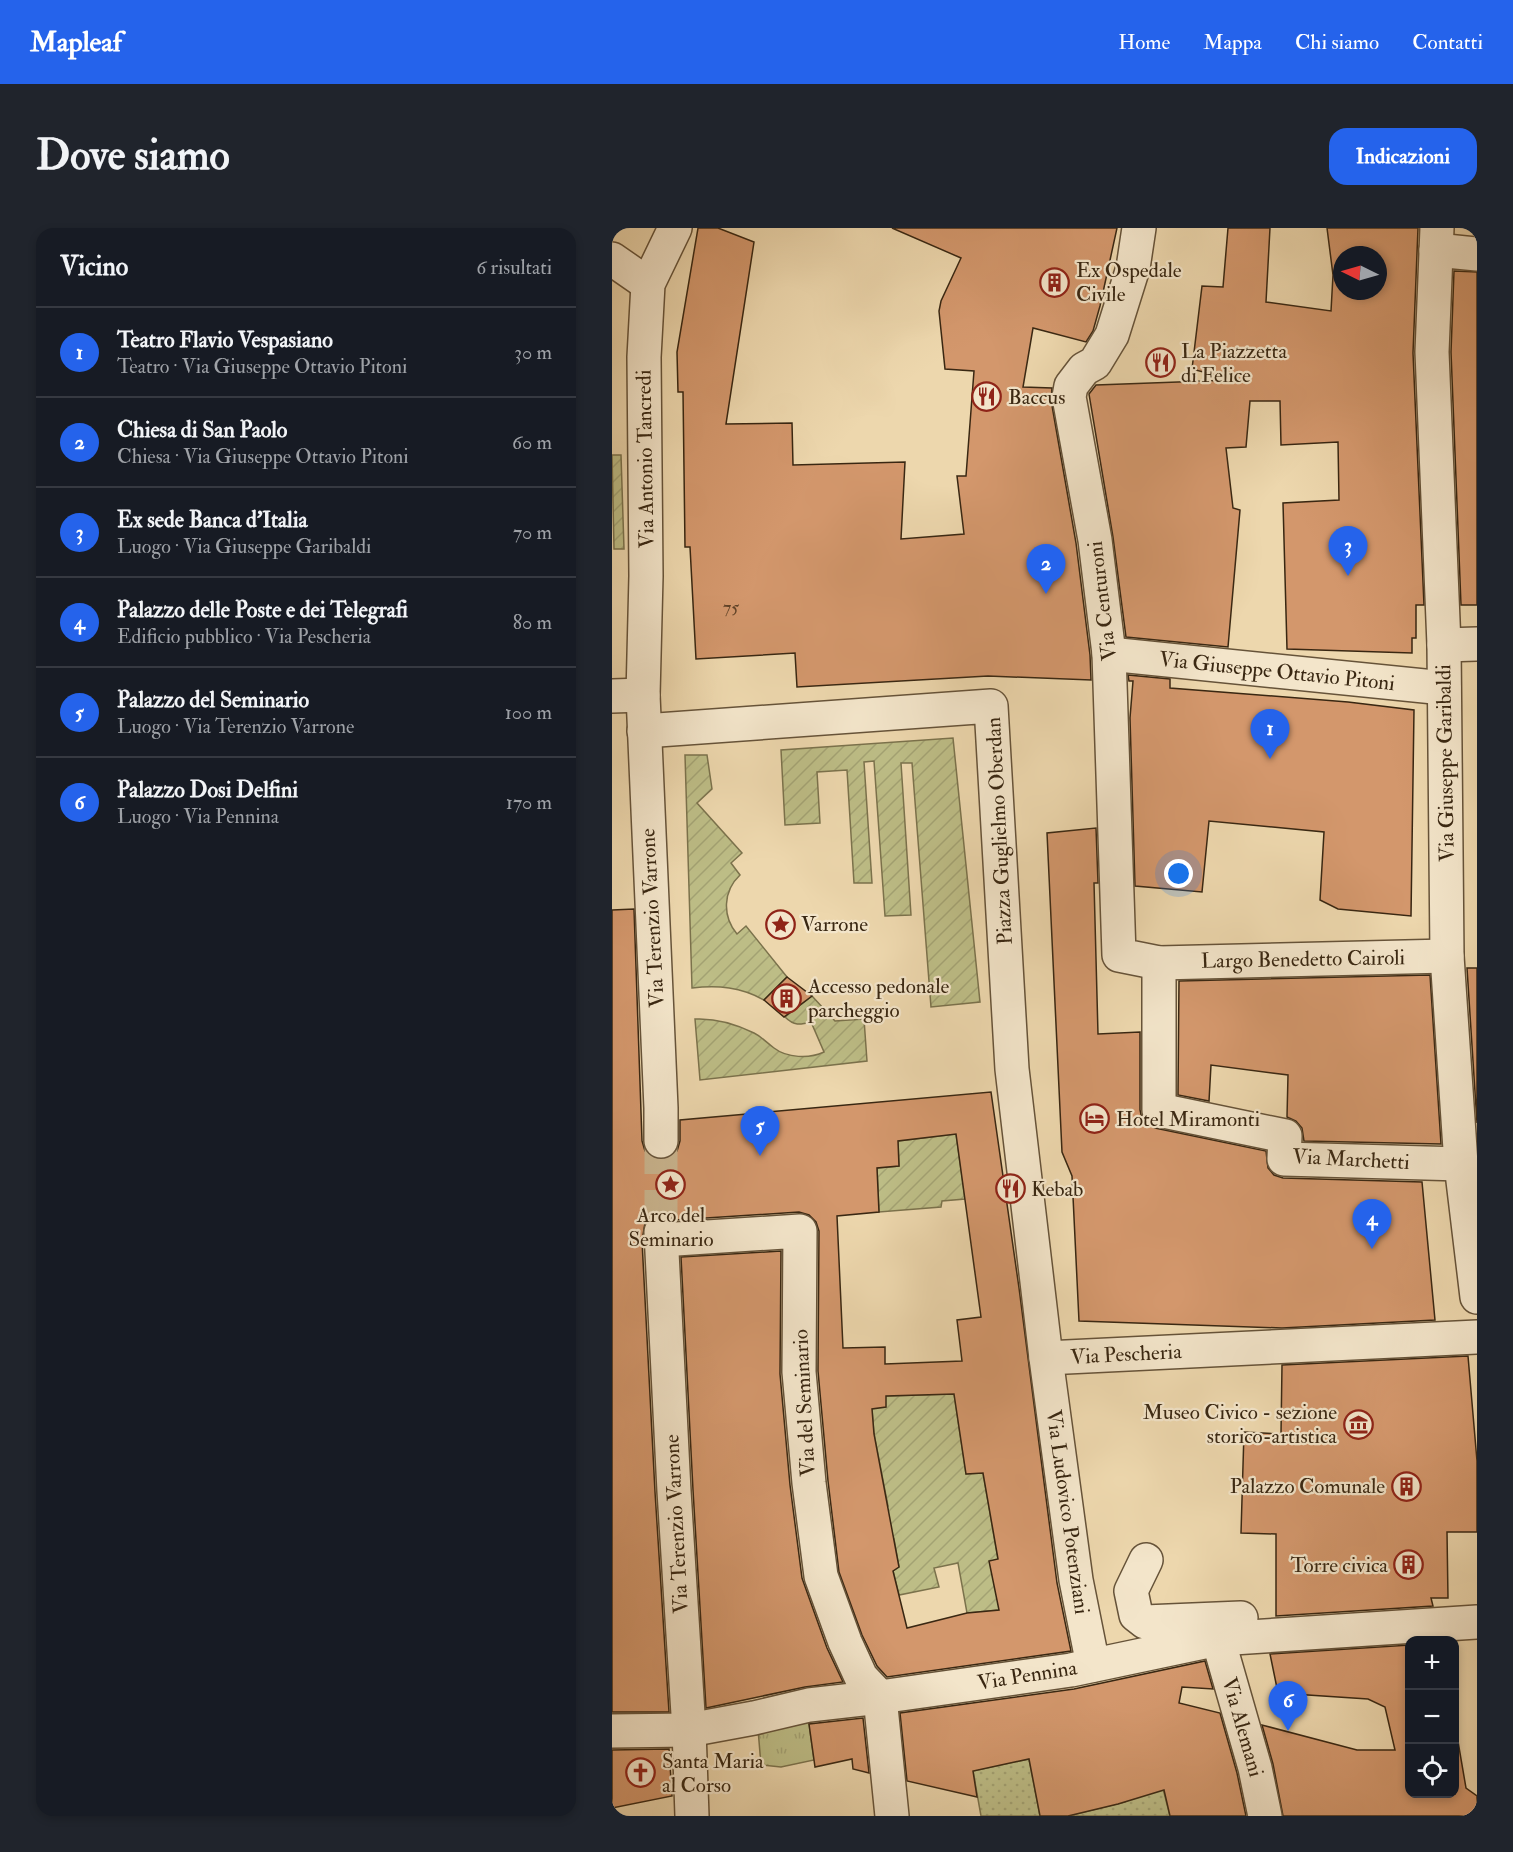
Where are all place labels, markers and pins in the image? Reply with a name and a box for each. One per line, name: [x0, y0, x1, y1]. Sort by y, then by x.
place label: Ex Ospedale Civile: [1076, 257, 1182, 308]
building icon: Ex Ospedale Civile: [1039, 266, 1071, 298]
place label: La Piazzetta di Felice: [1181, 338, 1287, 389]
restaurant icon: La Piazzetta di Felice: [1144, 347, 1176, 379]
restaurant icon: Baccus: [971, 381, 1003, 413]
place label: Baccus: [1008, 384, 1065, 411]
pin: 3: [1328, 526, 1368, 576]
pin: 2: [1026, 544, 1066, 594]
pin: 1: [1250, 710, 1290, 759]
place icon: Varrone: [764, 908, 796, 940]
place label: Varrone: [801, 911, 868, 938]
place label: Accesso pedonale parcheggio: [807, 973, 950, 1024]
building icon: Accesso pedonale parcheggio: [771, 982, 803, 1014]
hotel icon: Hotel Miramonti: [1079, 1103, 1111, 1135]
pin: 5: [740, 1106, 780, 1156]
place label: Hotel Miramonti: [1116, 1106, 1261, 1133]
place icon: Arco del Seminario: [655, 1168, 687, 1200]
restaurant icon: Kebab: [994, 1173, 1026, 1205]
place label: Kebab: [1031, 1176, 1083, 1203]
pin: 4: [1352, 1200, 1392, 1249]
place label: Arco del Seminario: [628, 1202, 714, 1253]
place label: Museo Civico - sezione storico-artistica: [1143, 1399, 1337, 1450]
museum icon: Museo Civico - sezione storico-artistica: [1342, 1408, 1374, 1440]
building icon: Palazzo Comunale: [1390, 1470, 1422, 1502]
place label: Palazzo Comunale: [1230, 1473, 1385, 1500]
building icon: Torre civica: [1393, 1549, 1425, 1581]
place label: Torre civica: [1291, 1552, 1388, 1579]
pin: 6: [1268, 1682, 1308, 1731]
place label: Santa Maria al Corso: [662, 1748, 764, 1799]
church icon: Santa Maria al Corso: [625, 1757, 657, 1789]

